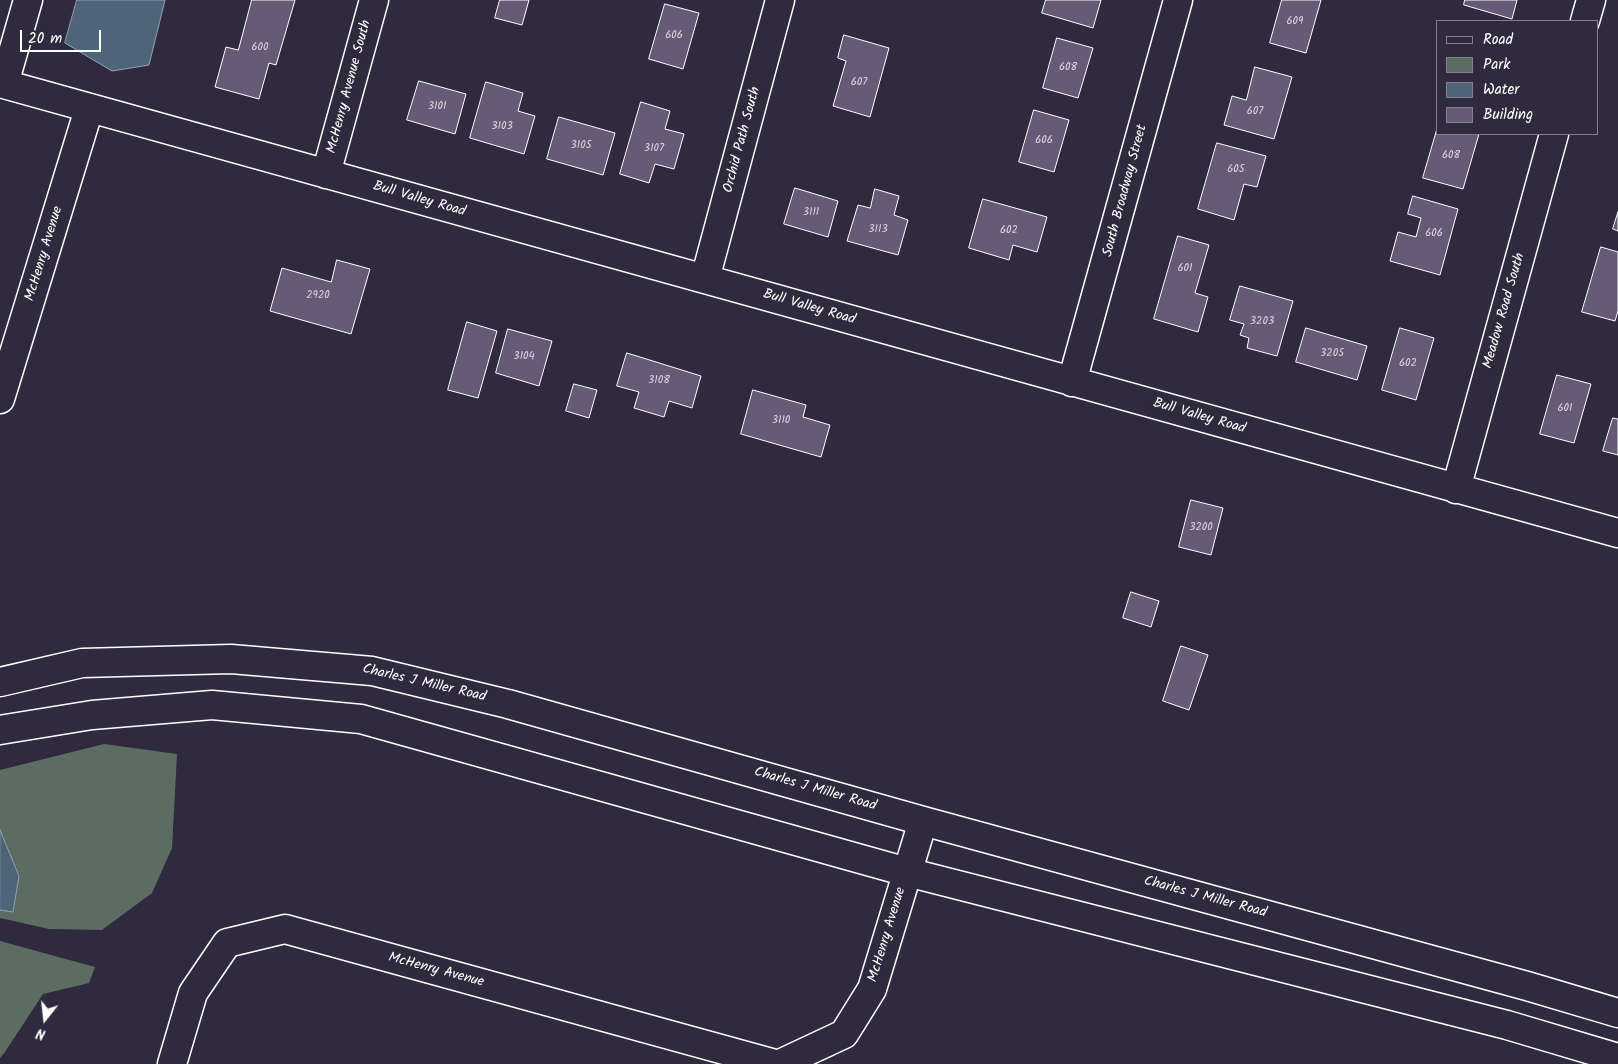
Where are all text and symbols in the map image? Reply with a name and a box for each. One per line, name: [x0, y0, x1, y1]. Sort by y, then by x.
house number: 609: [1287, 15, 1303, 29]
street label: McHenry Avenue South: [324, 18, 376, 156]
scale bar: [22, 20, 104, 52]
legend: [1436, 20, 1598, 135]
text: 20 m: [28, 27, 62, 51]
text: Road: [1483, 28, 1513, 52]
house number: 606: [665, 29, 683, 43]
house number: 600: [251, 41, 269, 55]
text: Park: [1483, 53, 1510, 77]
house number: 608: [1059, 61, 1077, 75]
house number: 607: [851, 76, 867, 90]
text: Water: [1483, 78, 1519, 102]
street label: Orchid Path South: [721, 85, 765, 195]
house number: 3101: [428, 100, 446, 114]
text: Building: [1483, 103, 1533, 127]
house number: 607: [1247, 105, 1263, 119]
house number: 3103: [491, 120, 513, 134]
street label: South Broadway Street: [1100, 123, 1152, 259]
house number: 606: [1035, 134, 1053, 148]
house number: 3105: [570, 139, 592, 153]
house number: 3107: [644, 142, 664, 156]
house number: 608: [1442, 149, 1460, 163]
house number: 605: [1227, 163, 1245, 177]
street label: Bull Valley Road: [371, 179, 467, 221]
street label: McHenry Avenue: [23, 204, 67, 304]
house number: 3111: [803, 206, 819, 220]
house number: 3113: [868, 223, 888, 237]
house number: 602: [1000, 224, 1018, 238]
house number: 606: [1425, 227, 1443, 241]
street label: Meadow Road South: [1480, 251, 1530, 371]
house number: 601: [1177, 262, 1193, 276]
street label: Bull Valley Road: [761, 287, 857, 329]
house number: 2920: [306, 289, 330, 303]
house number: 3203: [1250, 315, 1274, 329]
house number: 3205: [1320, 347, 1344, 361]
house number: 3104: [513, 350, 535, 364]
house number: 602: [1399, 357, 1417, 371]
house number: 3108: [648, 374, 670, 388]
street label: Bull Valley Road: [1151, 396, 1247, 438]
house number: 601: [1557, 402, 1573, 416]
house number: 3110: [772, 414, 790, 428]
house number: 3200: [1189, 521, 1213, 535]
street label: Charles J Miller Road: [361, 662, 487, 706]
street label: Charles J Miller Road: [752, 765, 878, 815]
street label: Charles J Miller Road: [1142, 874, 1268, 922]
street label: McHenry Avenue: [866, 885, 910, 985]
street label: McHenry Avenue: [386, 950, 486, 992]
north arrow: [20, 994, 70, 1044]
text: N: [34, 1022, 48, 1045]

